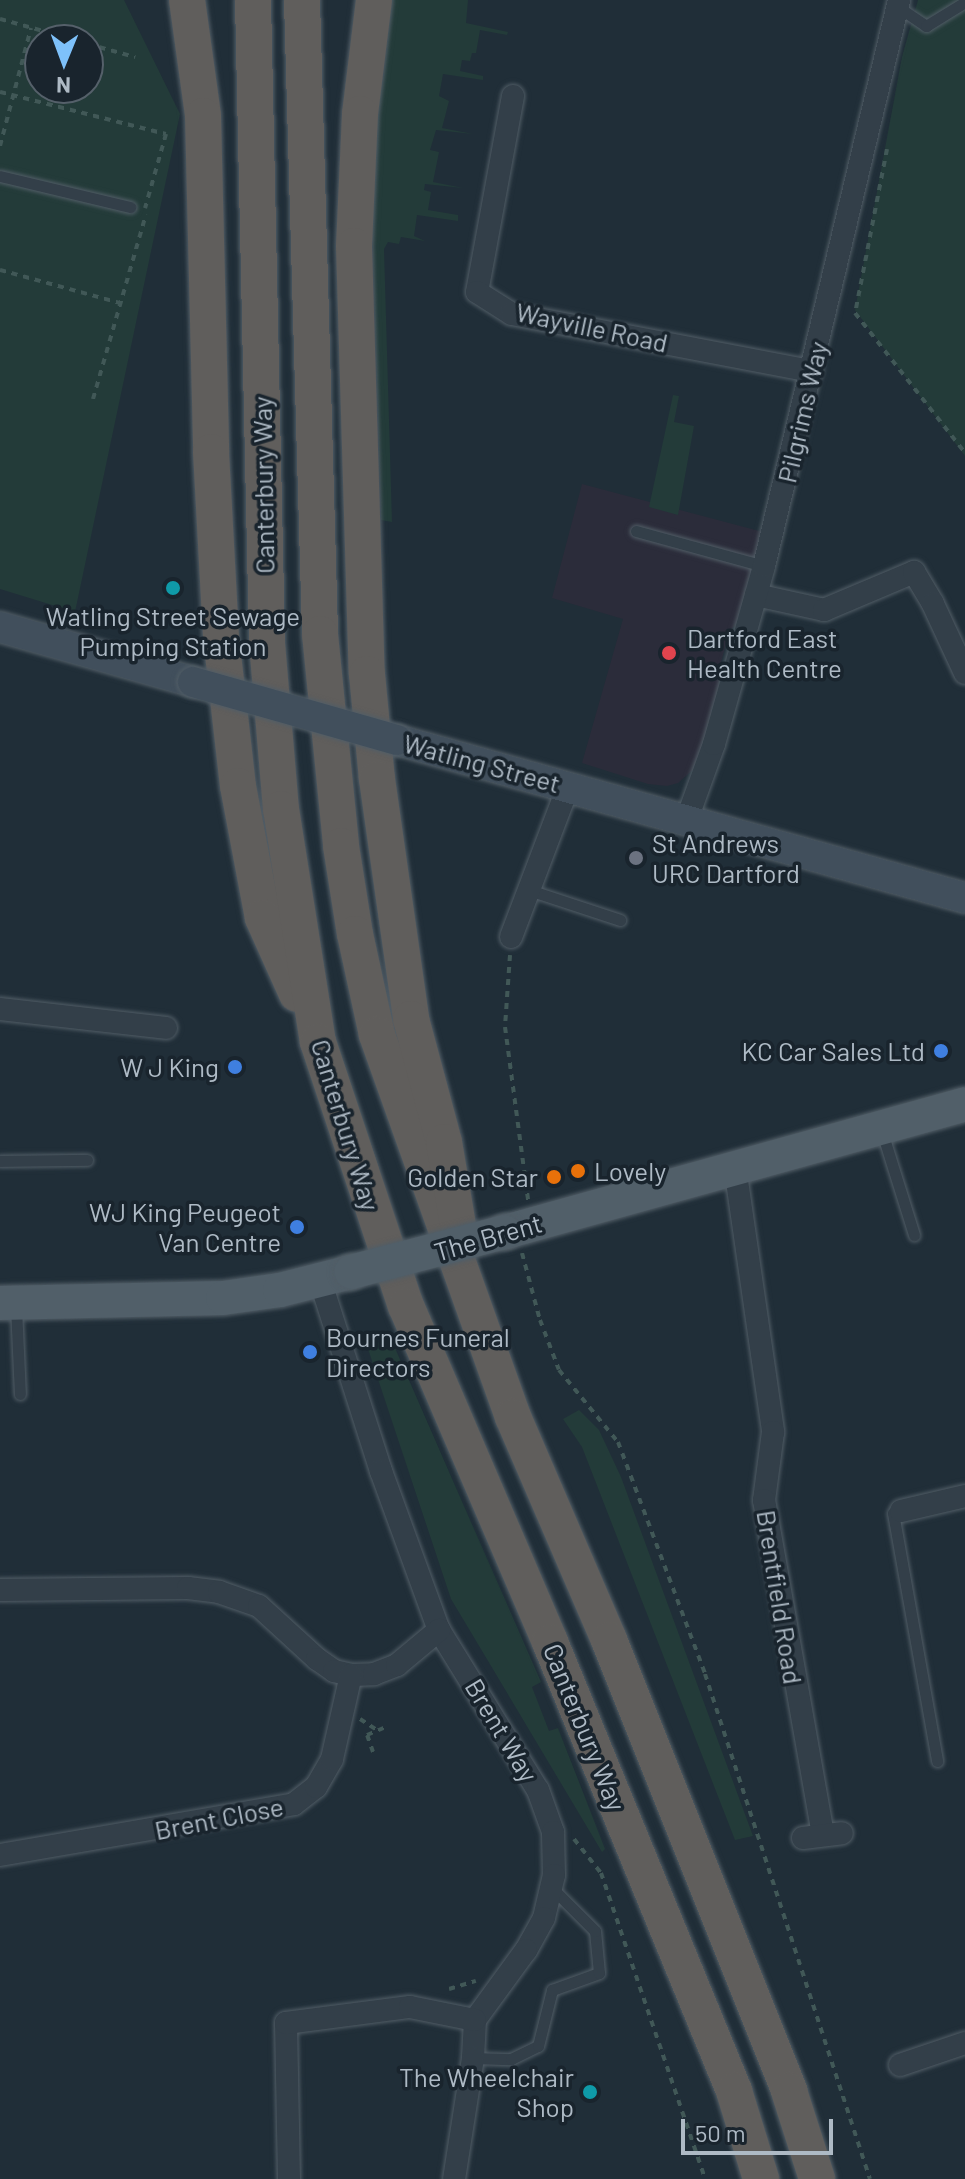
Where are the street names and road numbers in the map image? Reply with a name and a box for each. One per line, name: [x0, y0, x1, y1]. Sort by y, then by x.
street label: Wayville Road: [513, 296, 671, 358]
street label: Pilgrims Way: [771, 338, 833, 486]
street label: Canterbury Way: [246, 396, 280, 574]
street label: Watling Street: [400, 727, 564, 799]
street label: Canterbury Way: [305, 1036, 387, 1214]
street label: The Brent: [431, 1207, 545, 1267]
street label: Brentfield Road: [751, 1508, 809, 1686]
street label: Canterbury Way: [537, 1639, 633, 1815]
street label: Brent Way: [459, 1673, 545, 1787]
street label: Brent Close: [152, 1790, 286, 1846]

